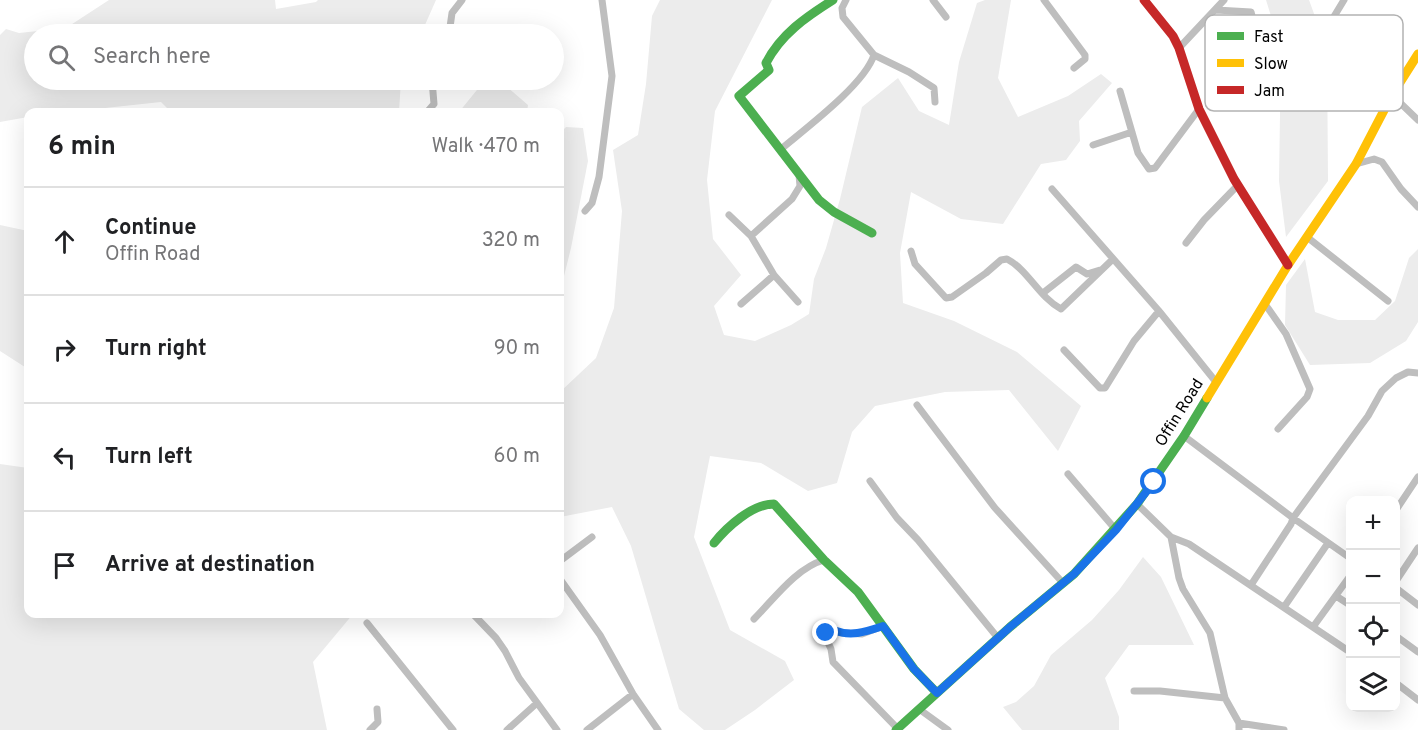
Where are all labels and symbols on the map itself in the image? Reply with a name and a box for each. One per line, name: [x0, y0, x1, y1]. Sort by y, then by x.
legend: [1205, 15, 1403, 111]
text: Fast: [1254, 28, 1284, 48]
text: Slow: [1254, 55, 1288, 75]
text: Jam: [1254, 82, 1285, 102]
street label: Offin Road: [1151, 375, 1209, 451]
route start: [1140, 468, 1166, 494]
route end: [812, 619, 838, 645]

